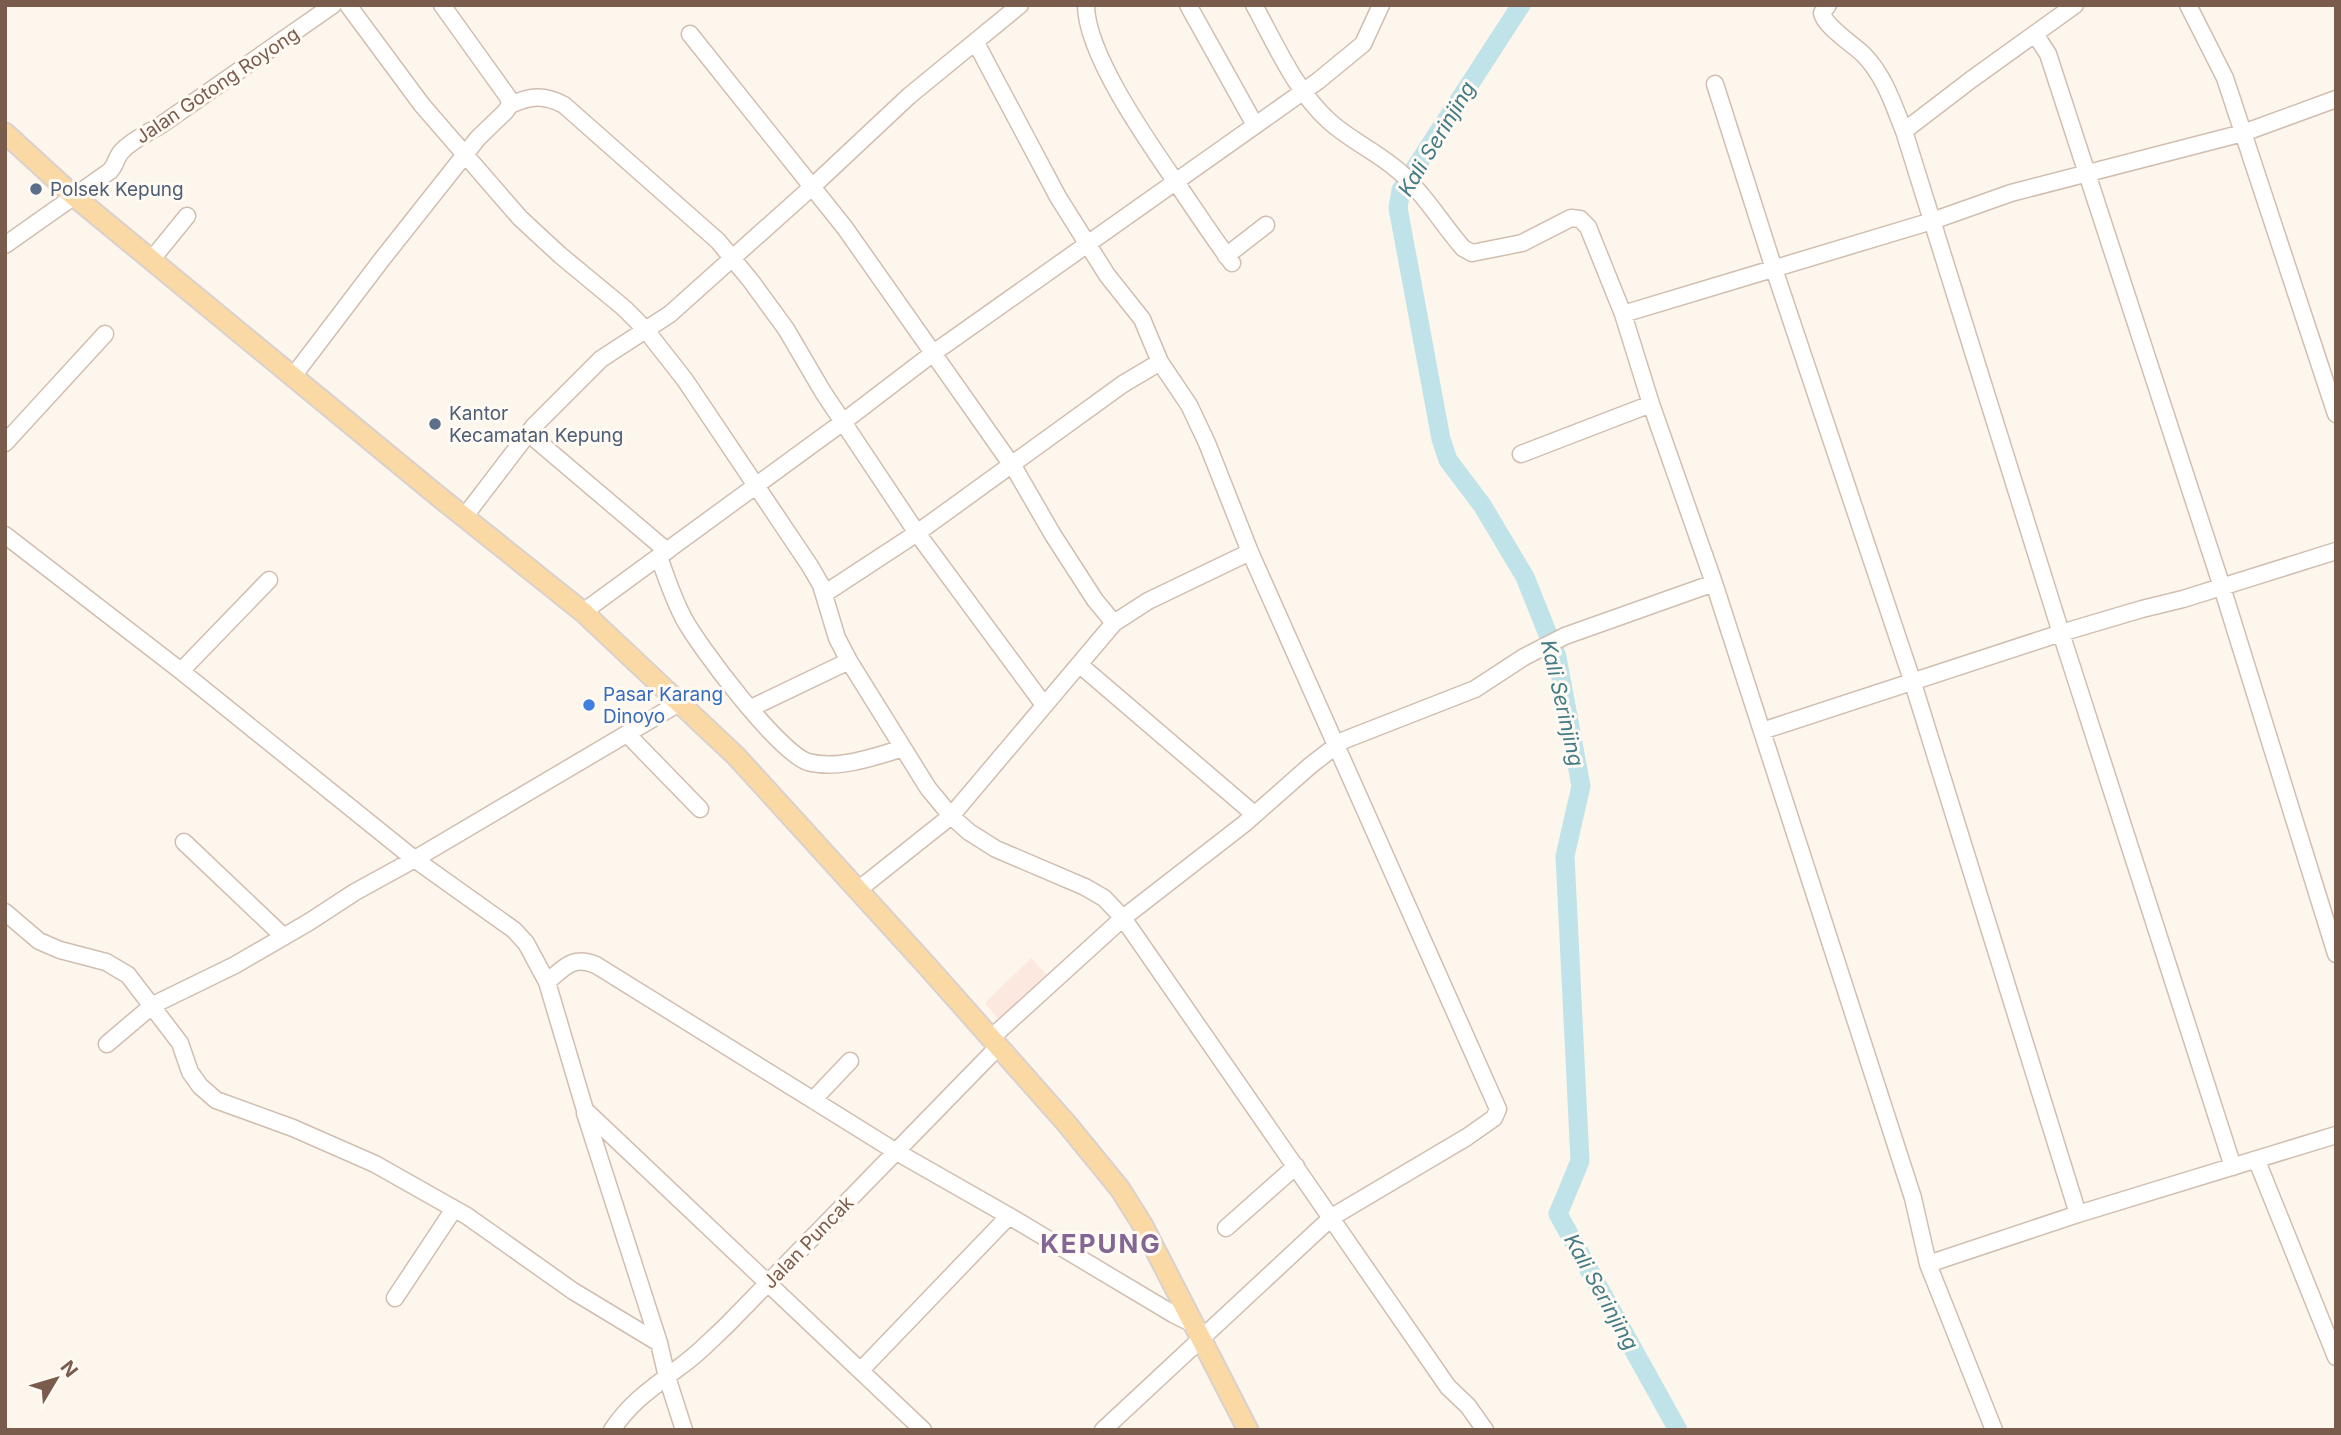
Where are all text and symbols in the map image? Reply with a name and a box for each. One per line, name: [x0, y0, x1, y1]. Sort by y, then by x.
street label: Jalan Gotong Royong: [131, 22, 303, 149]
water label: Kali Serinjing: [1393, 77, 1481, 200]
place label: Polsek Kepung: [50, 178, 184, 201]
marker: Polsek Kepung: [28, 181, 44, 197]
place label: Kantor Kecamatan Kepung: [449, 402, 624, 447]
marker: Kantor Kecamatan Kepung: [427, 416, 443, 432]
water label: Kali Serinjing: [1536, 637, 1589, 769]
place label: Pasar Karang Dinoyo: [603, 683, 723, 728]
marker: Pasar Karang Dinoyo: [581, 697, 597, 713]
street label: Jalan Puncak: [758, 1191, 859, 1294]
district label: KEPUNG: [1040, 1228, 1162, 1259]
water label: Kali Serinjing: [1559, 1229, 1644, 1354]
north arrow: [21, 1344, 91, 1414]
text: N: [55, 1356, 83, 1382]

